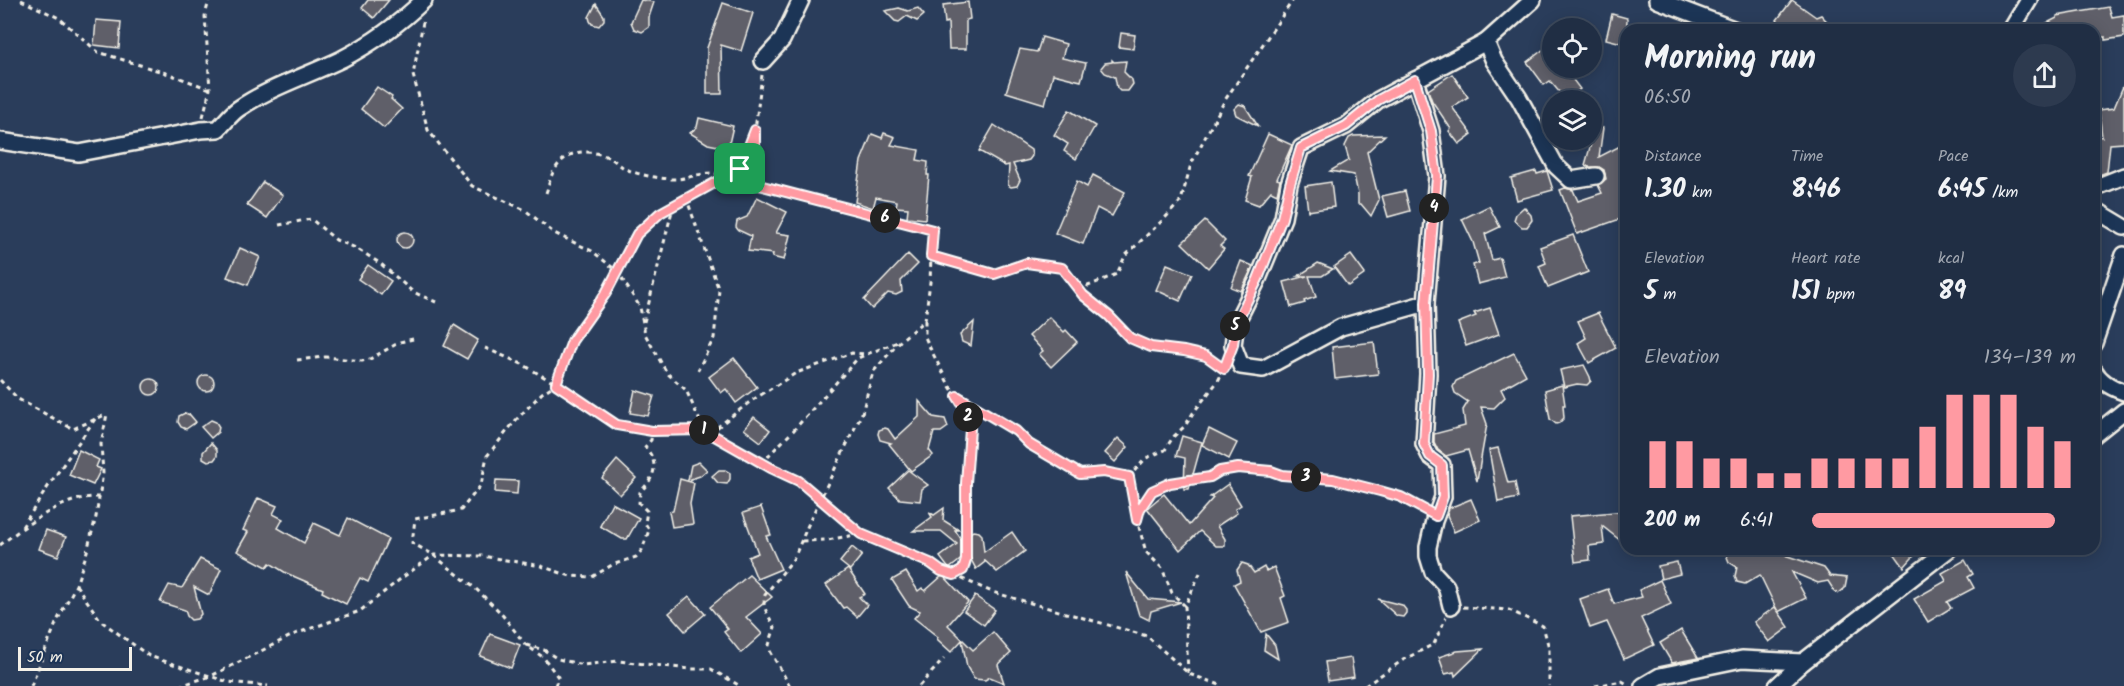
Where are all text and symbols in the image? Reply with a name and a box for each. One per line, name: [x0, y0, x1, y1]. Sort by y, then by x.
map controls: [1542, 18, 1602, 150]
button: locate: [1542, 18, 1602, 78]
text: Morning run: [1644, 33, 1816, 86]
button: share: [2013, 44, 2076, 107]
text: 06:50: [1644, 82, 1691, 114]
button: layers: [1542, 90, 1602, 150]
pin: [714, 143, 765, 194]
text: Distance: [1644, 144, 1702, 169]
text: Time: [1791, 144, 1823, 169]
text: Pace: [1938, 144, 1969, 169]
icon: arrive: [723, 152, 756, 185]
text: 1.30: [1644, 169, 1686, 211]
text: 8:46: [1791, 169, 1841, 211]
text: 6:45: [1938, 169, 1986, 211]
text: km: [1686, 180, 1712, 205]
text: /km: [1986, 180, 2018, 205]
pin: 4: [1419, 193, 1449, 223]
text: 4: [1430, 195, 1438, 220]
pin: 6: [870, 203, 900, 233]
text: 6: [881, 205, 889, 230]
text: Elevation: [1644, 246, 1705, 271]
text: Heart rate: [1791, 246, 1861, 271]
text: kcal: [1938, 246, 1964, 271]
text: 5: [1644, 271, 1657, 313]
text: 151: [1791, 271, 1820, 313]
text: 89: [1938, 271, 1967, 313]
text: m: [1657, 282, 1676, 307]
text: bpm: [1820, 282, 1855, 307]
pin: 5: [1220, 311, 1250, 341]
text: 5: [1231, 313, 1239, 338]
text: Elevation: [1644, 342, 1720, 374]
text: 134–139 m: [1984, 342, 2076, 374]
pin: 2: [953, 402, 983, 432]
text: 2: [963, 404, 973, 429]
pin: 1: [689, 415, 719, 445]
text: 1: [702, 417, 706, 442]
pin: 3: [1291, 462, 1321, 492]
text: 3: [1302, 464, 1310, 489]
text: 200 m: [1644, 505, 1700, 537]
text: 6:41: [1740, 505, 1773, 537]
scale bar: [18, 644, 132, 672]
text: 50 m: [27, 645, 63, 670]

